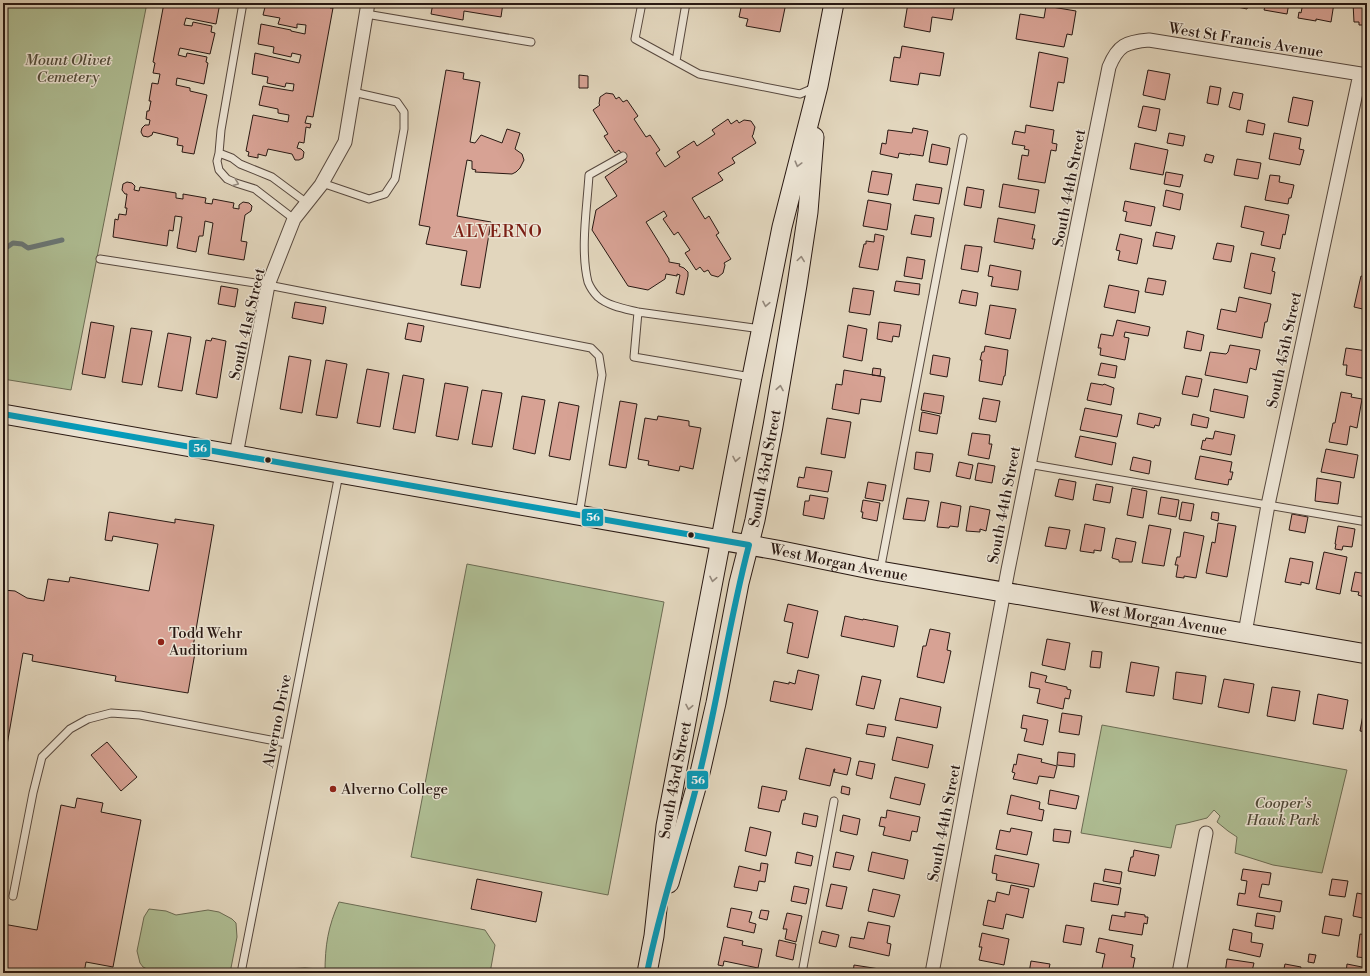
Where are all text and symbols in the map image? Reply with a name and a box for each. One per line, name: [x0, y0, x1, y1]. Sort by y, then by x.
street label: West St Francis Avenue: [1166, 19, 1325, 62]
park label: Mount Olivet Cemetery: [25, 51, 112, 87]
street label: South 44th Street: [1049, 127, 1090, 249]
one-way arrow: [794, 161, 802, 168]
one-way arrow: [233, 178, 240, 186]
district label: ALVERNO: [452, 221, 543, 243]
one-way arrow: [796, 256, 805, 262]
street label: South 41st Street: [225, 266, 270, 382]
street label: South 45th Street: [1263, 289, 1306, 410]
one-way arrow: [763, 300, 771, 307]
one-way arrow: [775, 384, 784, 391]
street label: South 43rd Street: [745, 407, 786, 529]
line badge: 56: [188, 439, 211, 458]
text: 56: [193, 442, 207, 456]
street label: South 44th Street: [984, 444, 1025, 566]
unlabelled marker: [263, 455, 273, 465]
one-way arrow: [732, 456, 741, 462]
line badge: 56: [581, 508, 604, 527]
text: 56: [586, 511, 600, 525]
unlabelled marker: [686, 530, 696, 540]
street label: West Morgan Avenue: [767, 540, 909, 586]
one-way arrow: [709, 576, 717, 582]
street label: West Morgan Avenue: [1086, 598, 1229, 640]
place label: Todd Wehr Auditorium: [168, 624, 248, 660]
marker: Todd Wehr Auditorium: [156, 637, 166, 647]
street label: Alverno Drive: [259, 673, 296, 771]
one-way arrow: [685, 704, 694, 710]
street label: South 43rd Street: [656, 719, 696, 840]
street label: South 44th Street: [924, 762, 965, 884]
line badge: 56: [686, 770, 709, 790]
text: 56: [691, 774, 705, 788]
place label: Alverno College: [340, 780, 448, 799]
marker: Alverno College: [328, 784, 338, 794]
park label: Cooper's Hawk Park: [1245, 794, 1320, 830]

